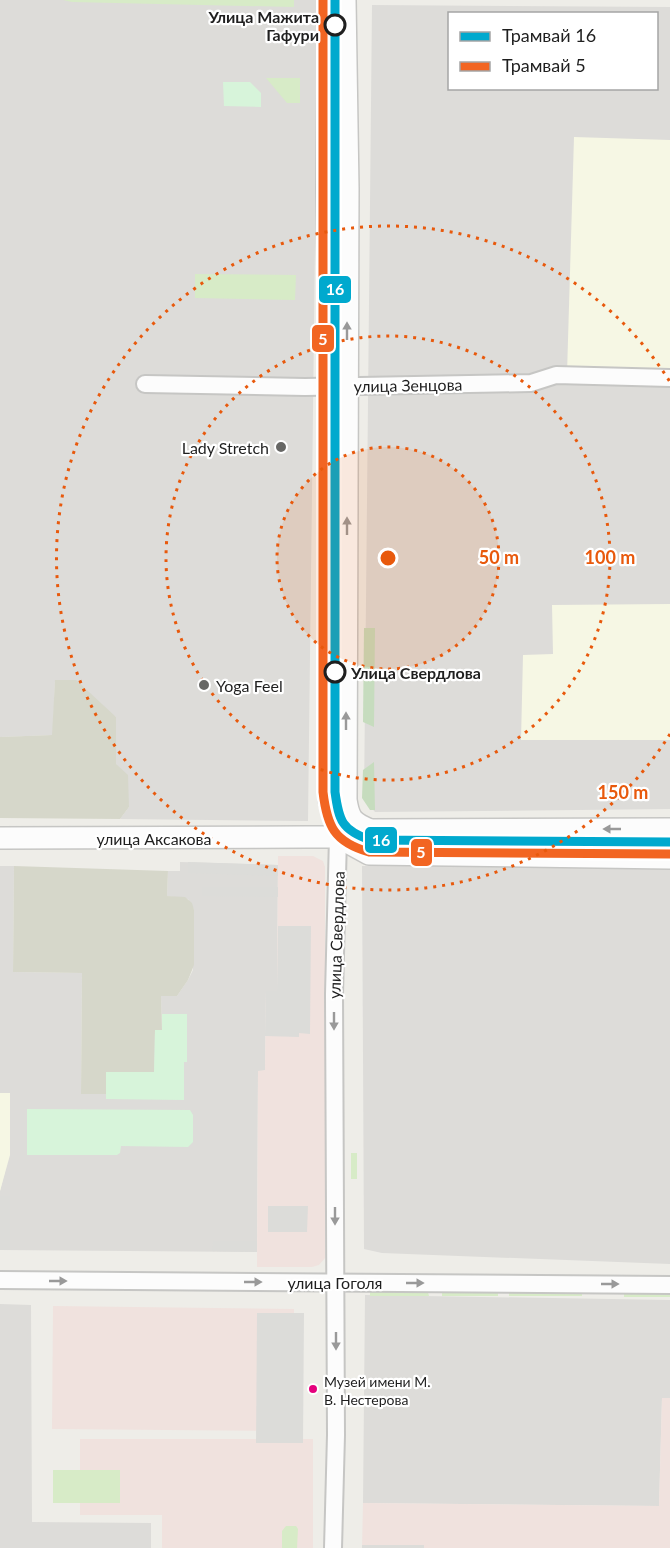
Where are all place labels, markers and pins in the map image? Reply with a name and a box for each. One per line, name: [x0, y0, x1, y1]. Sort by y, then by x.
place label: Улица Мажита Гафури: [207, 7, 319, 44]
marker: Улица Мажита Гафури: [324, 14, 346, 36]
place label: Lady Stretch: [182, 438, 269, 457]
marker: Lady Stretch: [274, 440, 288, 454]
centre of rings: [378, 548, 398, 568]
marker: Улица Свердлова: [324, 661, 346, 683]
place label: Улица Свердлова: [350, 663, 481, 682]
place label: Yoga Feel: [216, 676, 283, 695]
marker: Yoga Feel: [197, 678, 211, 692]
place label: Музей имени М. В. Нестерова: [324, 1373, 430, 1408]
marker: Музей имени М. В. Нестерова: [307, 1383, 319, 1395]

